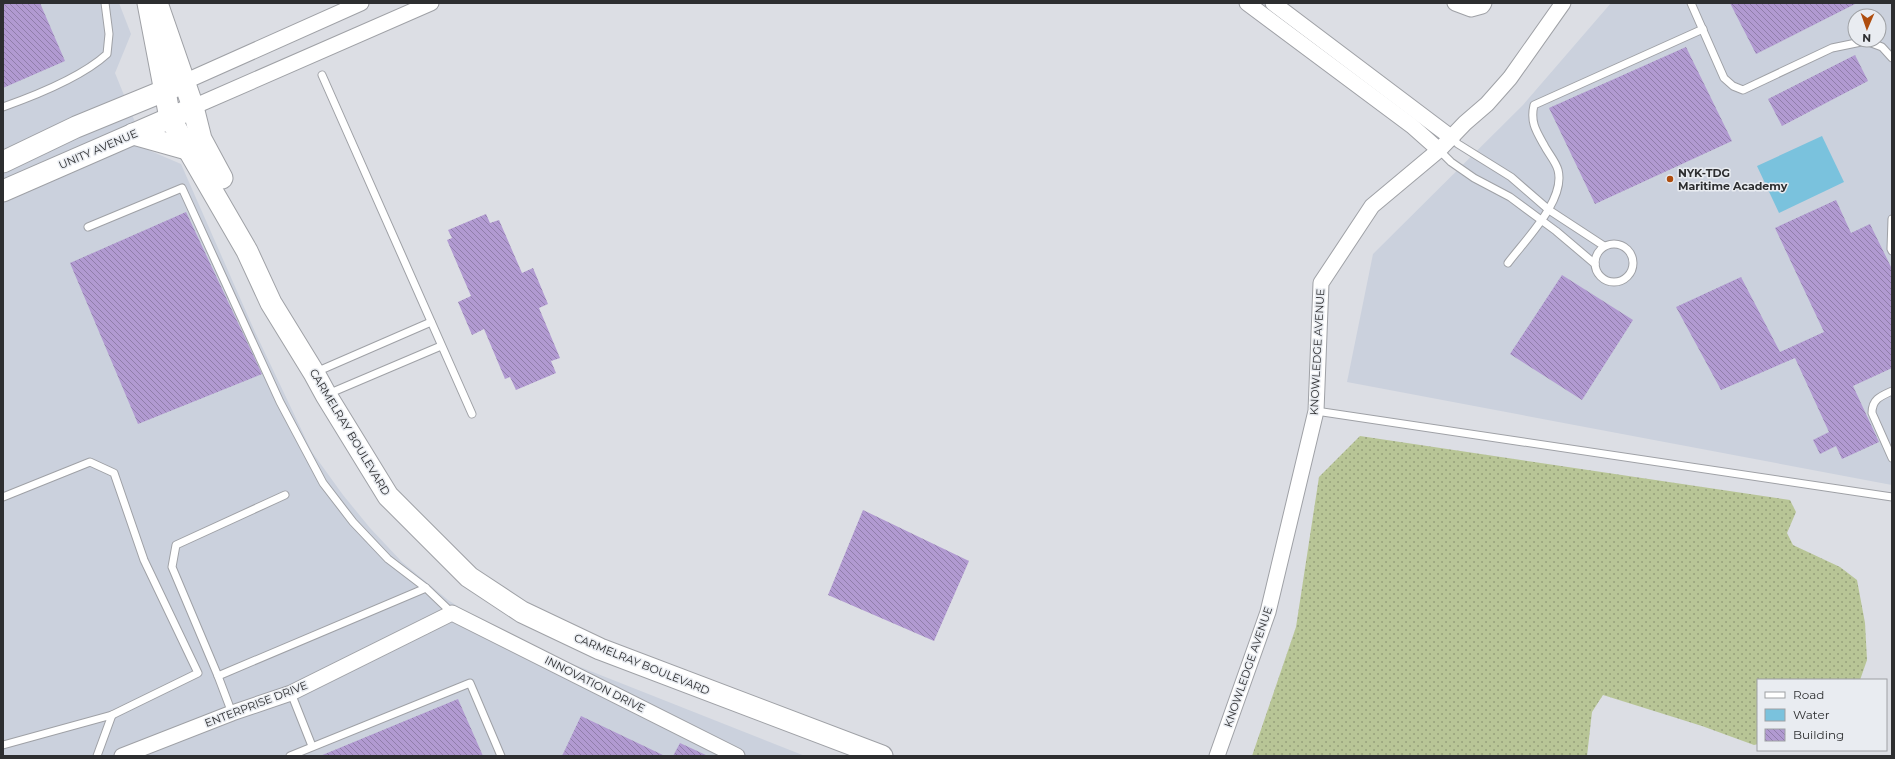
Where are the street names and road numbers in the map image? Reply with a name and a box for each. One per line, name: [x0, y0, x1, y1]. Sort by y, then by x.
street label: UNITY AVENUE: [56, 126, 140, 172]
street label: KNOWLEDGE AVENUE: [1307, 288, 1327, 416]
street label: CARMELRAY BOULEVARD: [307, 366, 393, 498]
street label: KNOWLEDGE AVENUE: [1221, 605, 1275, 729]
street label: CARMELRAY BOULEVARD: [572, 630, 712, 698]
street label: INNOVATION DRIVE: [542, 653, 648, 715]
street label: ENTERPRISE DRIVE: [203, 678, 309, 730]

